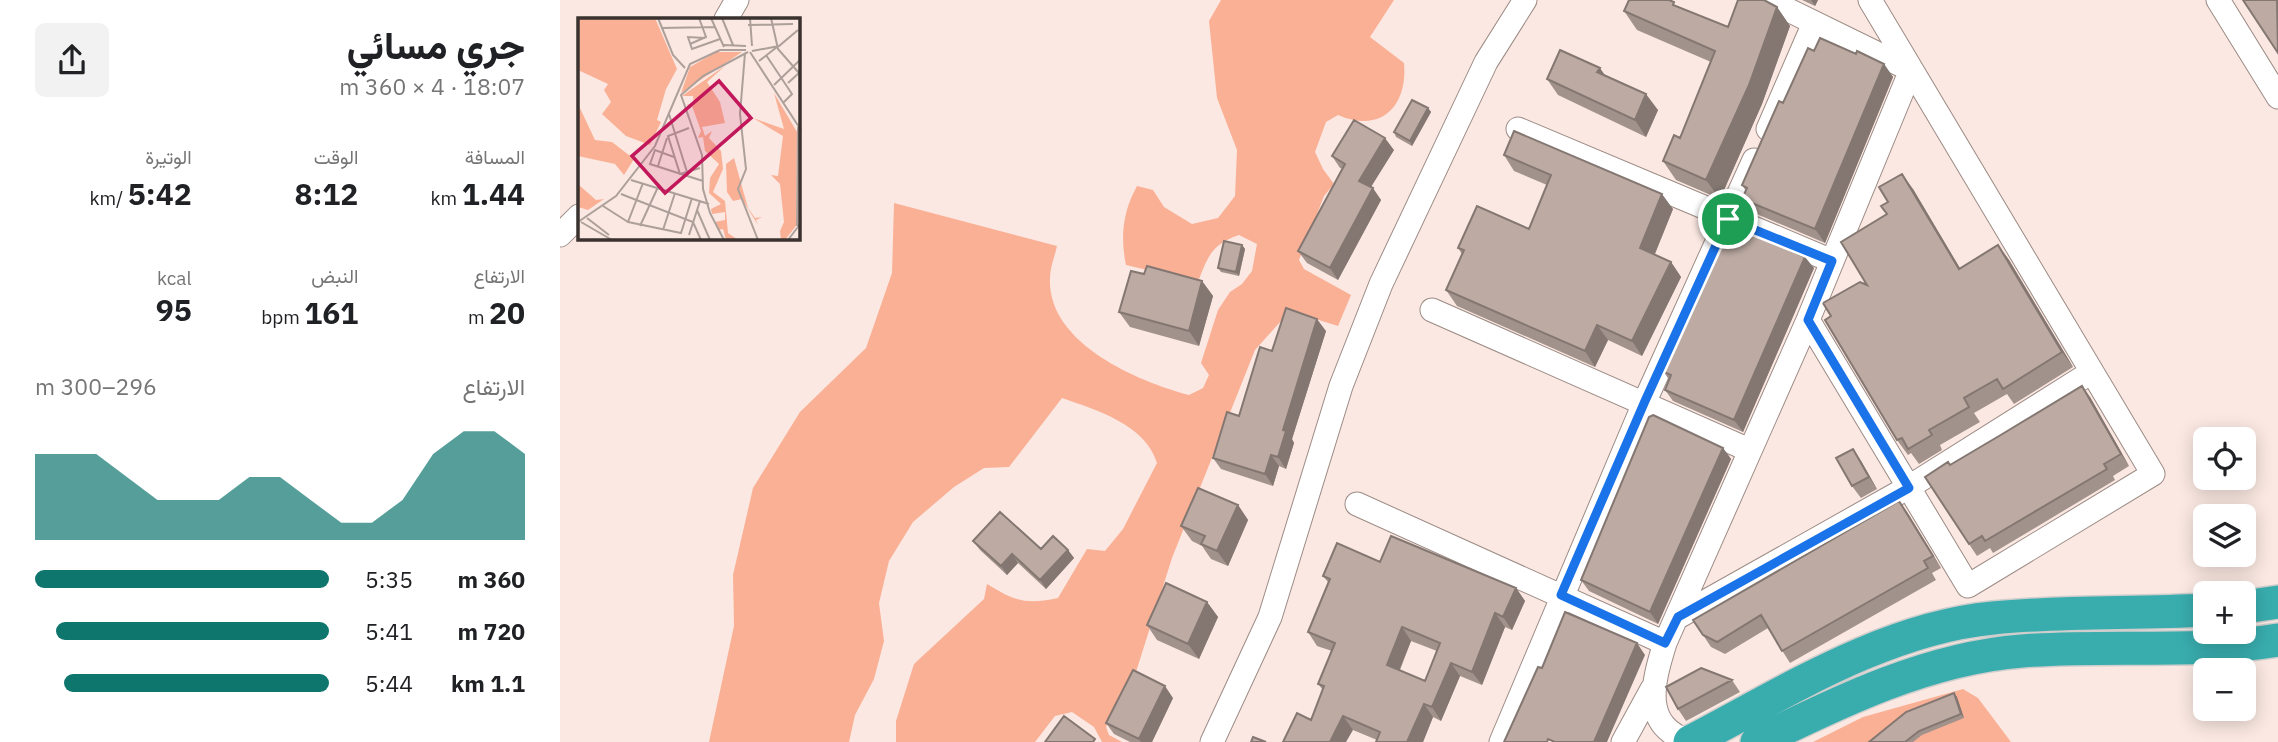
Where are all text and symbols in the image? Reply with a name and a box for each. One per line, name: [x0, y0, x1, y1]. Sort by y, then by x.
inset map: [578, 18, 800, 240]
text: جري مسائي: [347, 20, 525, 69]
button: share: [35, 23, 109, 97]
text: 18:07 · 4 × 360 m: [339, 71, 525, 101]
text: الوتيرة: [145, 145, 192, 169]
text: الوقت: [314, 145, 358, 169]
text: المسافة: [465, 145, 525, 169]
text: 5:42: [128, 174, 192, 213]
text: 8:12: [294, 174, 358, 213]
text: 1.44: [462, 174, 525, 213]
text: /km: [89, 186, 128, 210]
text: km: [431, 186, 462, 210]
pin: [1698, 189, 1758, 249]
icon: arrive: [1709, 200, 1747, 238]
text: النبض: [311, 264, 358, 288]
text: الارتفاع: [473, 264, 525, 288]
text: kcal: [157, 266, 192, 290]
text: 95: [156, 290, 192, 329]
text: 161: [304, 293, 358, 332]
text: 20: [489, 293, 525, 332]
text: bpm: [261, 305, 304, 329]
text: m: [468, 305, 489, 329]
text: 296–300 m: [35, 371, 157, 401]
text: الارتفاع: [463, 371, 525, 401]
map controls: [2193, 427, 2256, 721]
button: locate: [2193, 427, 2256, 490]
button: layers: [2193, 504, 2256, 567]
text: 5:35: [365, 564, 413, 594]
text: 360 m: [458, 564, 525, 594]
button: +: [2193, 581, 2256, 644]
text: 5:41: [365, 616, 413, 646]
text: 720 m: [458, 616, 525, 646]
button: −: [2193, 658, 2256, 721]
text: 5:44: [365, 668, 413, 698]
text: 1.1 km: [451, 668, 525, 698]

